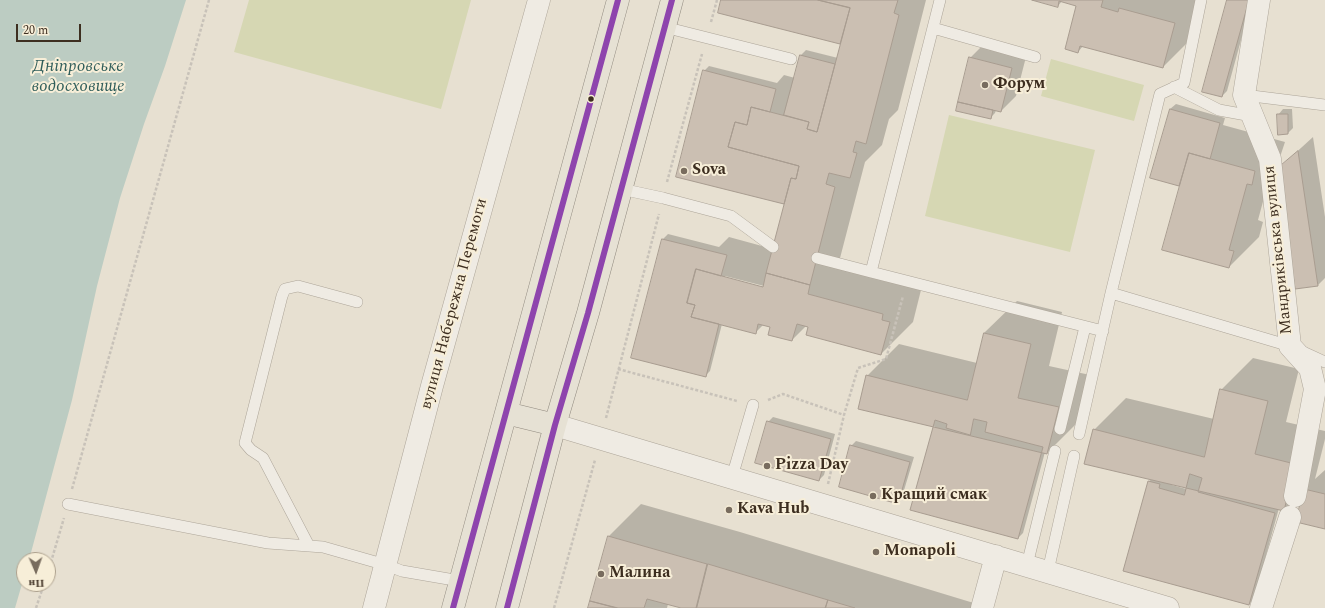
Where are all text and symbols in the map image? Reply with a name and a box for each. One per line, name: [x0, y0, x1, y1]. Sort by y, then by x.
scale bar: [18, 16, 83, 42]
text: 20 m: [23, 21, 48, 40]
water label: Дніпровське водосховище: [31, 58, 125, 98]
place label: Форум: [993, 75, 1045, 95]
marker: Форум: [980, 80, 990, 90]
unlabelled marker: [586, 94, 596, 104]
place label: Sova: [692, 161, 726, 181]
street label: Мандриківська вулиця: [1261, 165, 1297, 335]
marker: Sova: [679, 166, 689, 176]
street label: вулиця Набережна Перемоги: [418, 196, 492, 412]
place label: Pizza Day: [775, 456, 848, 476]
marker: Pizza Day: [762, 461, 772, 471]
place label: Кращий смак: [881, 486, 987, 506]
marker: Кращий смак: [868, 491, 878, 501]
place label: Kava Hub: [737, 500, 809, 520]
marker: Kava Hub: [724, 505, 734, 515]
place label: Monapoli: [884, 542, 956, 562]
marker: Monapoli: [871, 547, 881, 557]
north arrow: [16, 552, 56, 592]
place label: Малина: [609, 564, 670, 584]
marker: Малина: [596, 569, 606, 579]
text: Пн: [28, 575, 45, 592]

